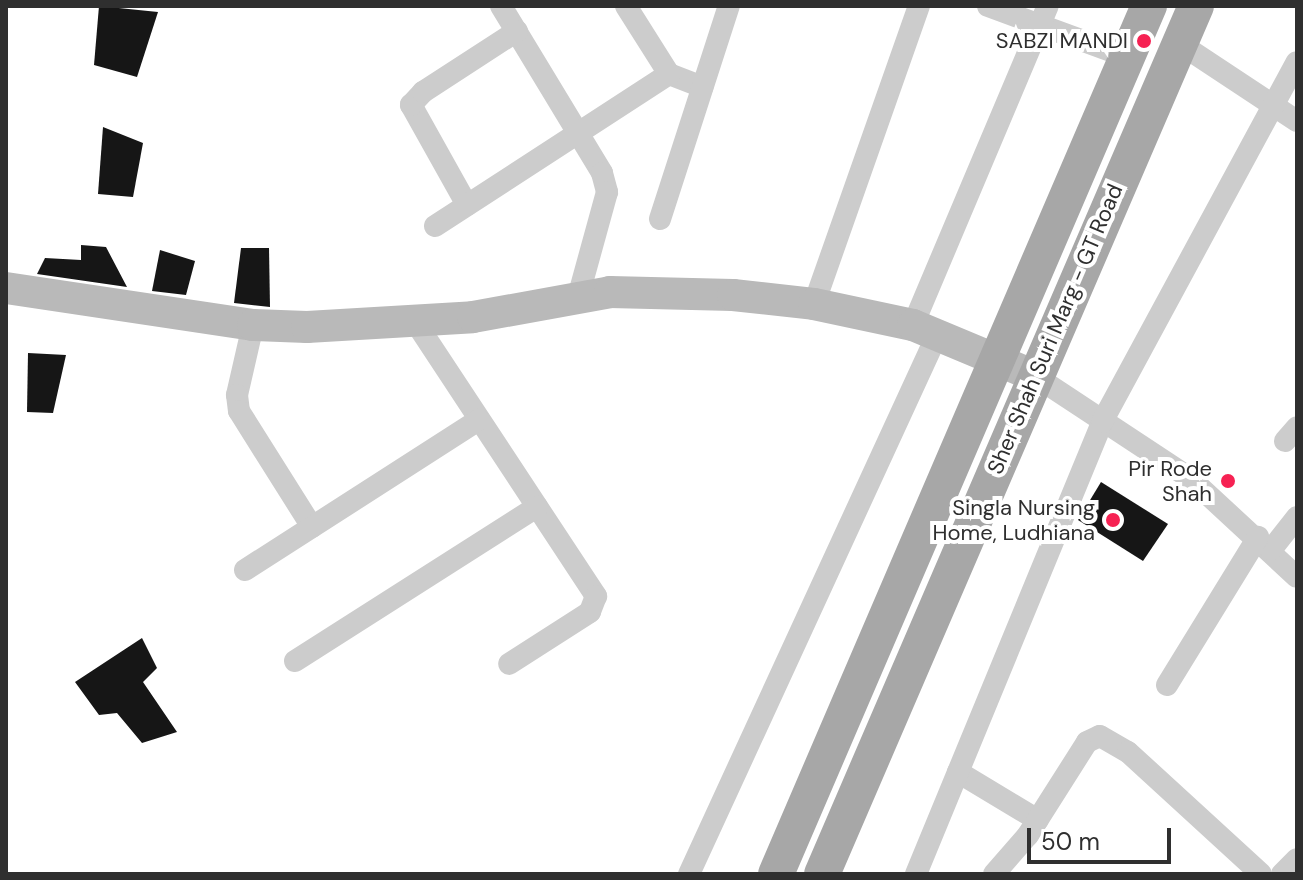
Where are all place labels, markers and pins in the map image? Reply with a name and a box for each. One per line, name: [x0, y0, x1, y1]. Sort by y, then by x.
place label: SABZI MANDI: [996, 28, 1128, 54]
marker: SABZI MANDI: [1135, 32, 1153, 50]
place label: Pir Rode Shah: [1128, 455, 1212, 506]
marker: Pir Rode Shah: [1219, 472, 1237, 490]
place label: Singla Nursing Home, Ludhiana: [933, 494, 1095, 546]
marker: Singla Nursing Home, Ludhiana: [1102, 509, 1124, 531]

